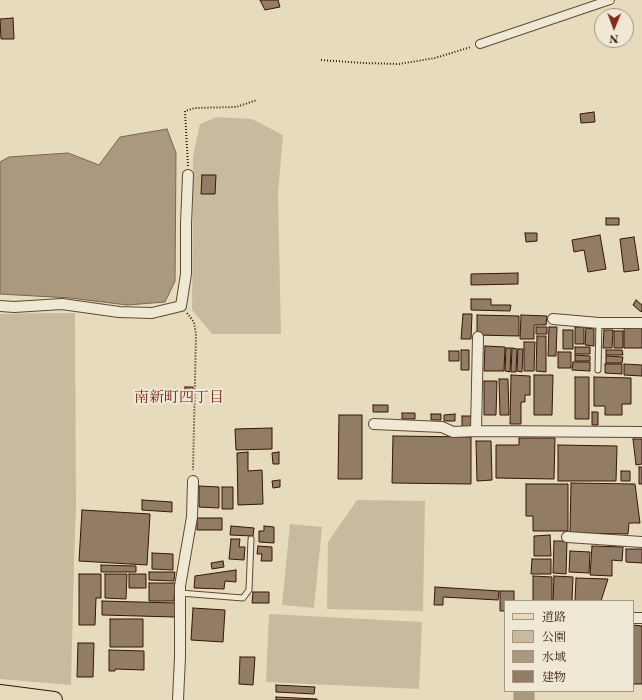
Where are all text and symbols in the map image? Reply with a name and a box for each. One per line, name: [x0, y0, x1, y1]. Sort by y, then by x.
north arrow: [594, 8, 634, 48]
text: N: [609, 32, 618, 46]
district label: 南新町四丁目: [134, 389, 224, 407]
legend: [504, 600, 634, 692]
text: 道路: [542, 609, 566, 625]
text: 公園: [542, 629, 566, 645]
text: 水域: [542, 649, 566, 665]
text: 建物: [542, 669, 566, 685]

